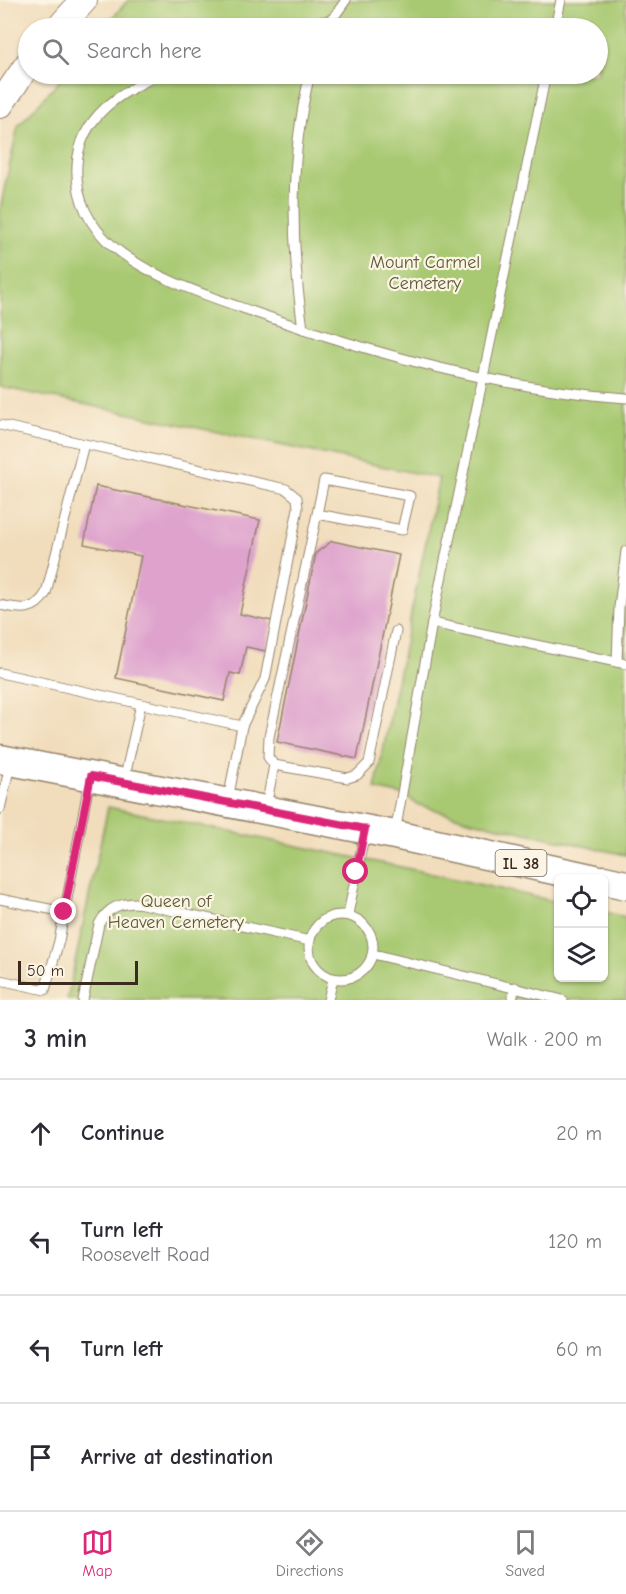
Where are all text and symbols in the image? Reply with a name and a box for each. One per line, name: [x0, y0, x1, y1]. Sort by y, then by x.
search box: [18, 18, 608, 84]
icon: search: [39, 35, 72, 68]
text: Search here: [87, 38, 202, 64]
park label: Mount Carmel Cemetery: [370, 252, 480, 294]
road number: IL 38: [496, 850, 546, 876]
route start: [342, 858, 368, 884]
map controls: [554, 874, 608, 982]
button: locate: [554, 874, 608, 928]
park label: Queen of Heaven Cemetery: [108, 891, 245, 933]
route end: [50, 898, 76, 924]
button: layers: [554, 928, 608, 982]
scale bar: [18, 958, 138, 986]
text: 50 m: [27, 962, 64, 980]
text: 3 min: [24, 1024, 87, 1054]
text: Walk · 200 m: [487, 1028, 602, 1051]
icon: ahead: [24, 1117, 57, 1150]
text: Continue: [81, 1120, 164, 1146]
text: 20 m: [556, 1122, 602, 1145]
text: Turn left: [81, 1217, 163, 1243]
icon: left: [24, 1225, 57, 1258]
text: 120 m: [548, 1230, 602, 1253]
text: Roosevelt Road: [81, 1243, 210, 1266]
icon: left: [24, 1333, 57, 1366]
text: Turn left: [81, 1336, 163, 1362]
text: 60 m: [556, 1338, 602, 1361]
icon: arrive: [24, 1441, 57, 1474]
text: Arrive at destination: [81, 1444, 273, 1470]
tab: Map: [81, 1526, 114, 1580]
tab: Directions: [276, 1526, 343, 1580]
tab: Saved: [505, 1526, 545, 1580]

